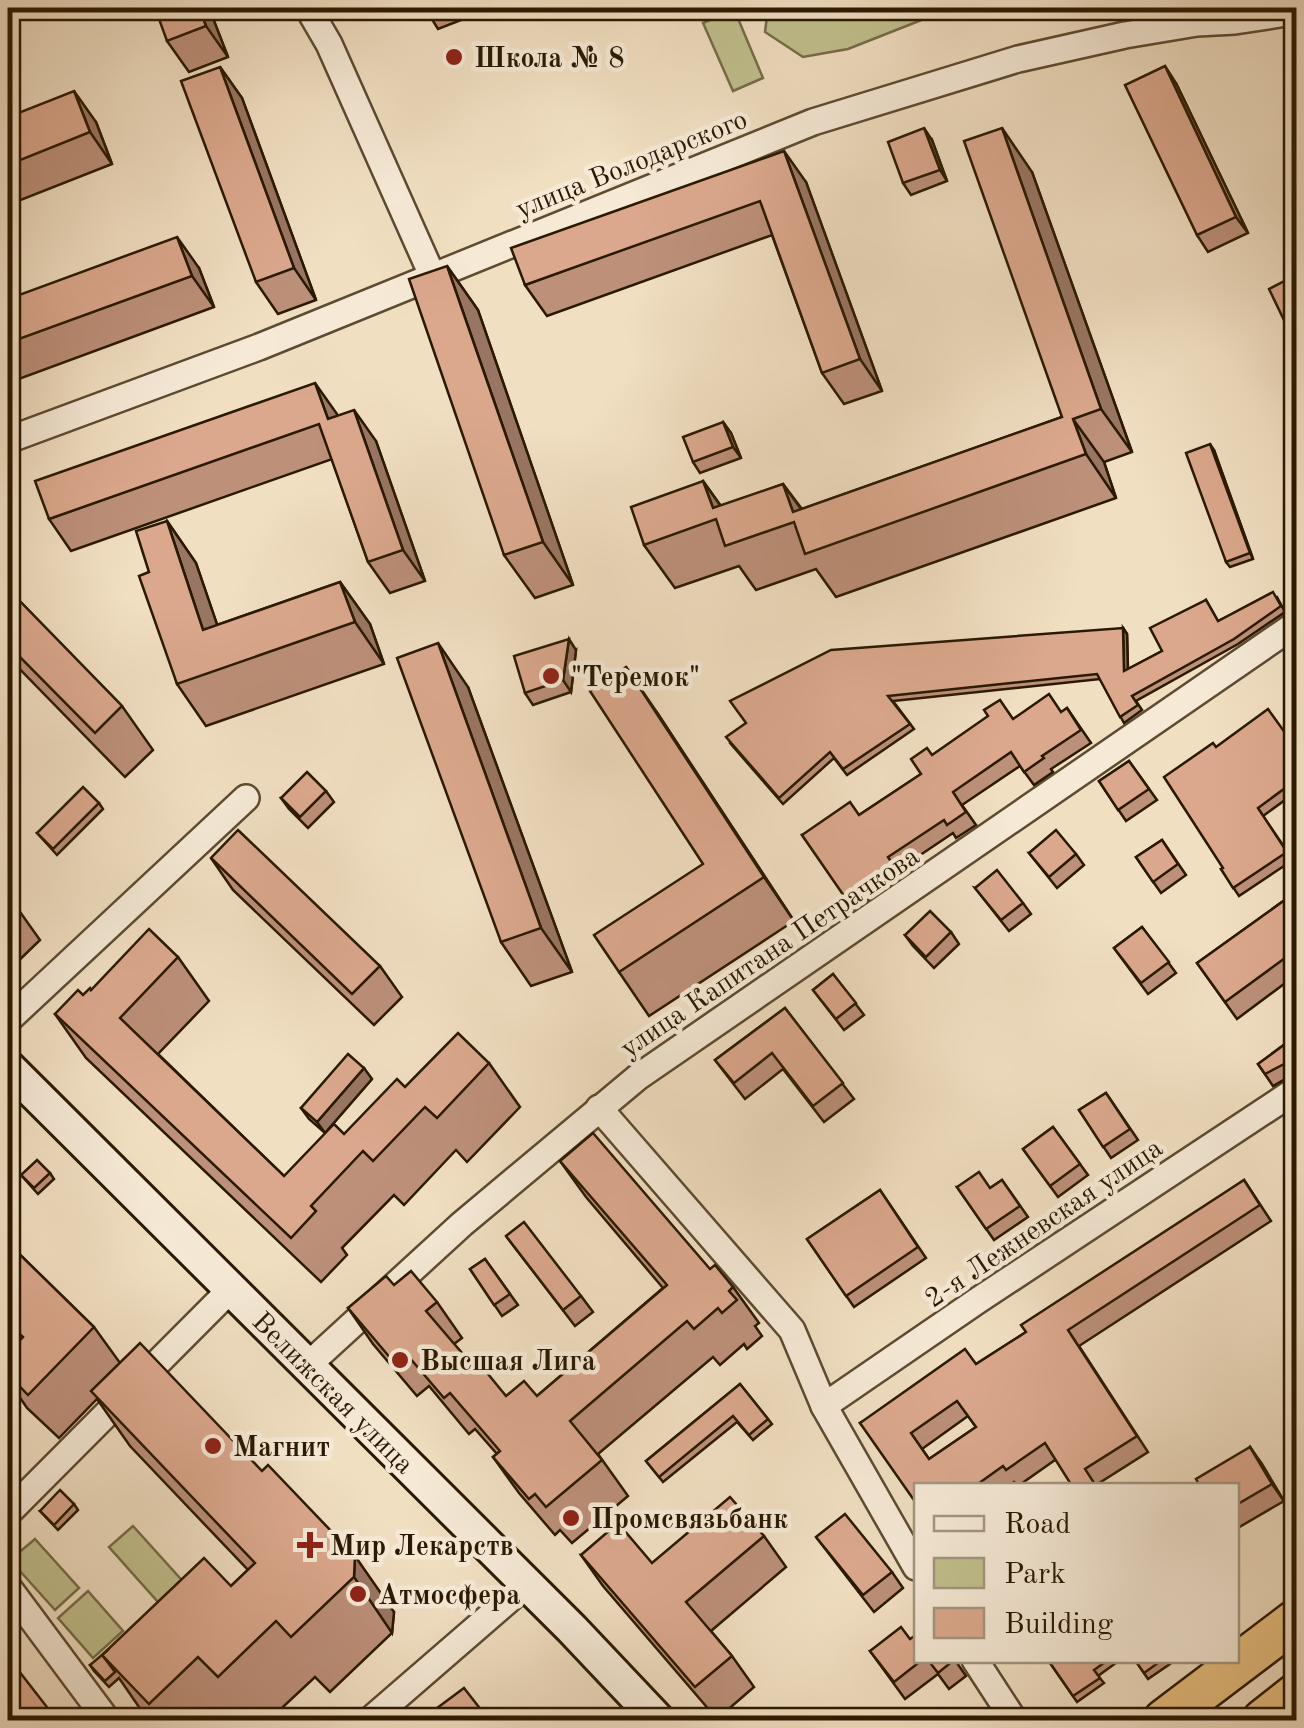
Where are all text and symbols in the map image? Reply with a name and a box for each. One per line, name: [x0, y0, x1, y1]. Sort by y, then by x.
place label: Школа № 8: [474, 45, 624, 74]
marker: Школа № 8: [443, 46, 465, 68]
street label: улица Володарского: [512, 107, 752, 225]
marker: "Теремок": [540, 665, 562, 687]
place label: "Теремок": [571, 665, 700, 693]
street label: улица Капитана Петрачкова: [616, 843, 925, 1064]
street label: 2-я Лежневская улица: [921, 1135, 1169, 1314]
street label: Велижская улица: [246, 1308, 418, 1480]
marker: Высшая Лига: [389, 1349, 411, 1371]
place label: Высшая Лига: [420, 1349, 596, 1377]
marker: Магнит: [202, 1435, 224, 1457]
place label: Магнит: [233, 1435, 330, 1463]
legend: [914, 1483, 1239, 1663]
marker: Промсвязьбанк: [560, 1507, 582, 1529]
place label: Промсвязьбанк: [591, 1507, 788, 1535]
text: Road: [1004, 1510, 1071, 1540]
marker: Мир Лекарств: [299, 1534, 321, 1556]
place label: Мир Лекарств: [330, 1534, 514, 1562]
text: Park: [1004, 1560, 1066, 1590]
marker: Атмосфера: [347, 1583, 369, 1605]
place label: Атмосфера: [378, 1583, 521, 1611]
text: Building: [1004, 1610, 1113, 1640]

